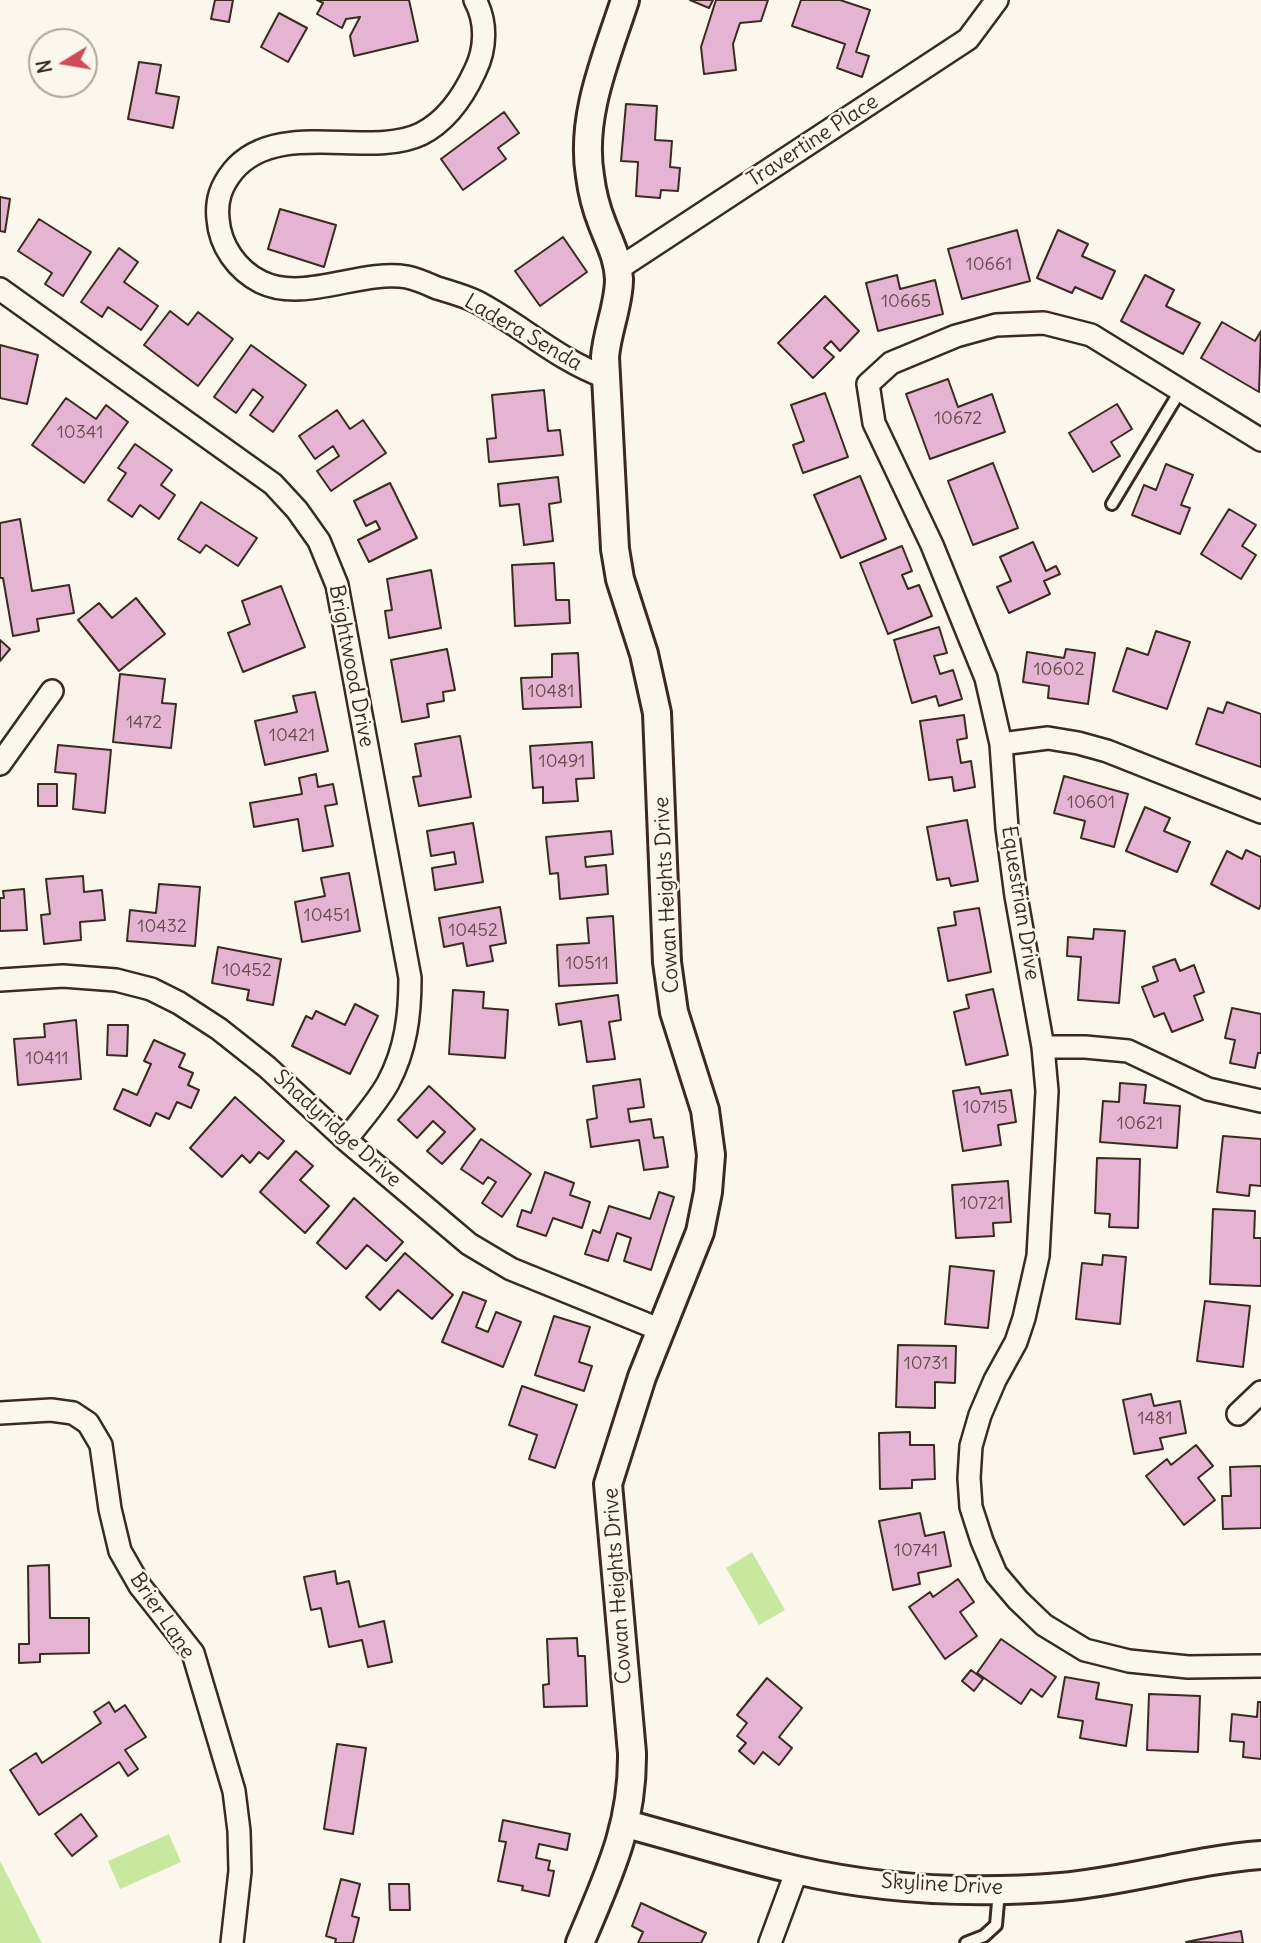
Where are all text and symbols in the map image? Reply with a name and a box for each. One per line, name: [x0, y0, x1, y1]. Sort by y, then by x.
north arrow: [28, 28, 98, 98]
text: N: [31, 58, 57, 75]
street label: Travertine Place: [743, 89, 883, 193]
house number: 10661: [966, 254, 1012, 276]
street label: Ladera Senda: [460, 289, 586, 377]
house number: 10665: [881, 291, 931, 313]
house number: 10672: [934, 408, 982, 430]
house number: 10341: [57, 422, 103, 444]
street label: Brightwood Drive: [323, 583, 379, 749]
house number: 10602: [1033, 659, 1085, 681]
house number: 10481: [528, 681, 574, 703]
house number: 1472: [126, 712, 162, 734]
house number: 10421: [269, 725, 315, 747]
house number: 10491: [539, 751, 585, 773]
house number: 10601: [1067, 792, 1115, 814]
street label: Cowan Heights Drive: [649, 796, 685, 994]
street label: Equestrian Drive: [995, 824, 1045, 982]
house number: 10451: [304, 905, 350, 927]
house number: 10432: [137, 916, 187, 938]
house number: 10452: [448, 920, 498, 942]
house number: 10511: [565, 953, 609, 975]
house number: 10452: [222, 960, 272, 982]
house number: 10411: [25, 1048, 69, 1070]
street label: Shadyridge Drive: [268, 1065, 406, 1193]
house number: 10715: [962, 1097, 1008, 1119]
house number: 10621: [1117, 1113, 1163, 1135]
house number: 10721: [960, 1193, 1004, 1215]
house number: 10731: [904, 1353, 948, 1375]
house number: 1481: [1137, 1408, 1173, 1430]
street label: Cowan Heights Drive: [599, 1487, 637, 1685]
house number: 10741: [894, 1540, 938, 1562]
street label: Brier Lane: [124, 1568, 200, 1664]
street label: Skyline Drive: [880, 1869, 1004, 1901]

